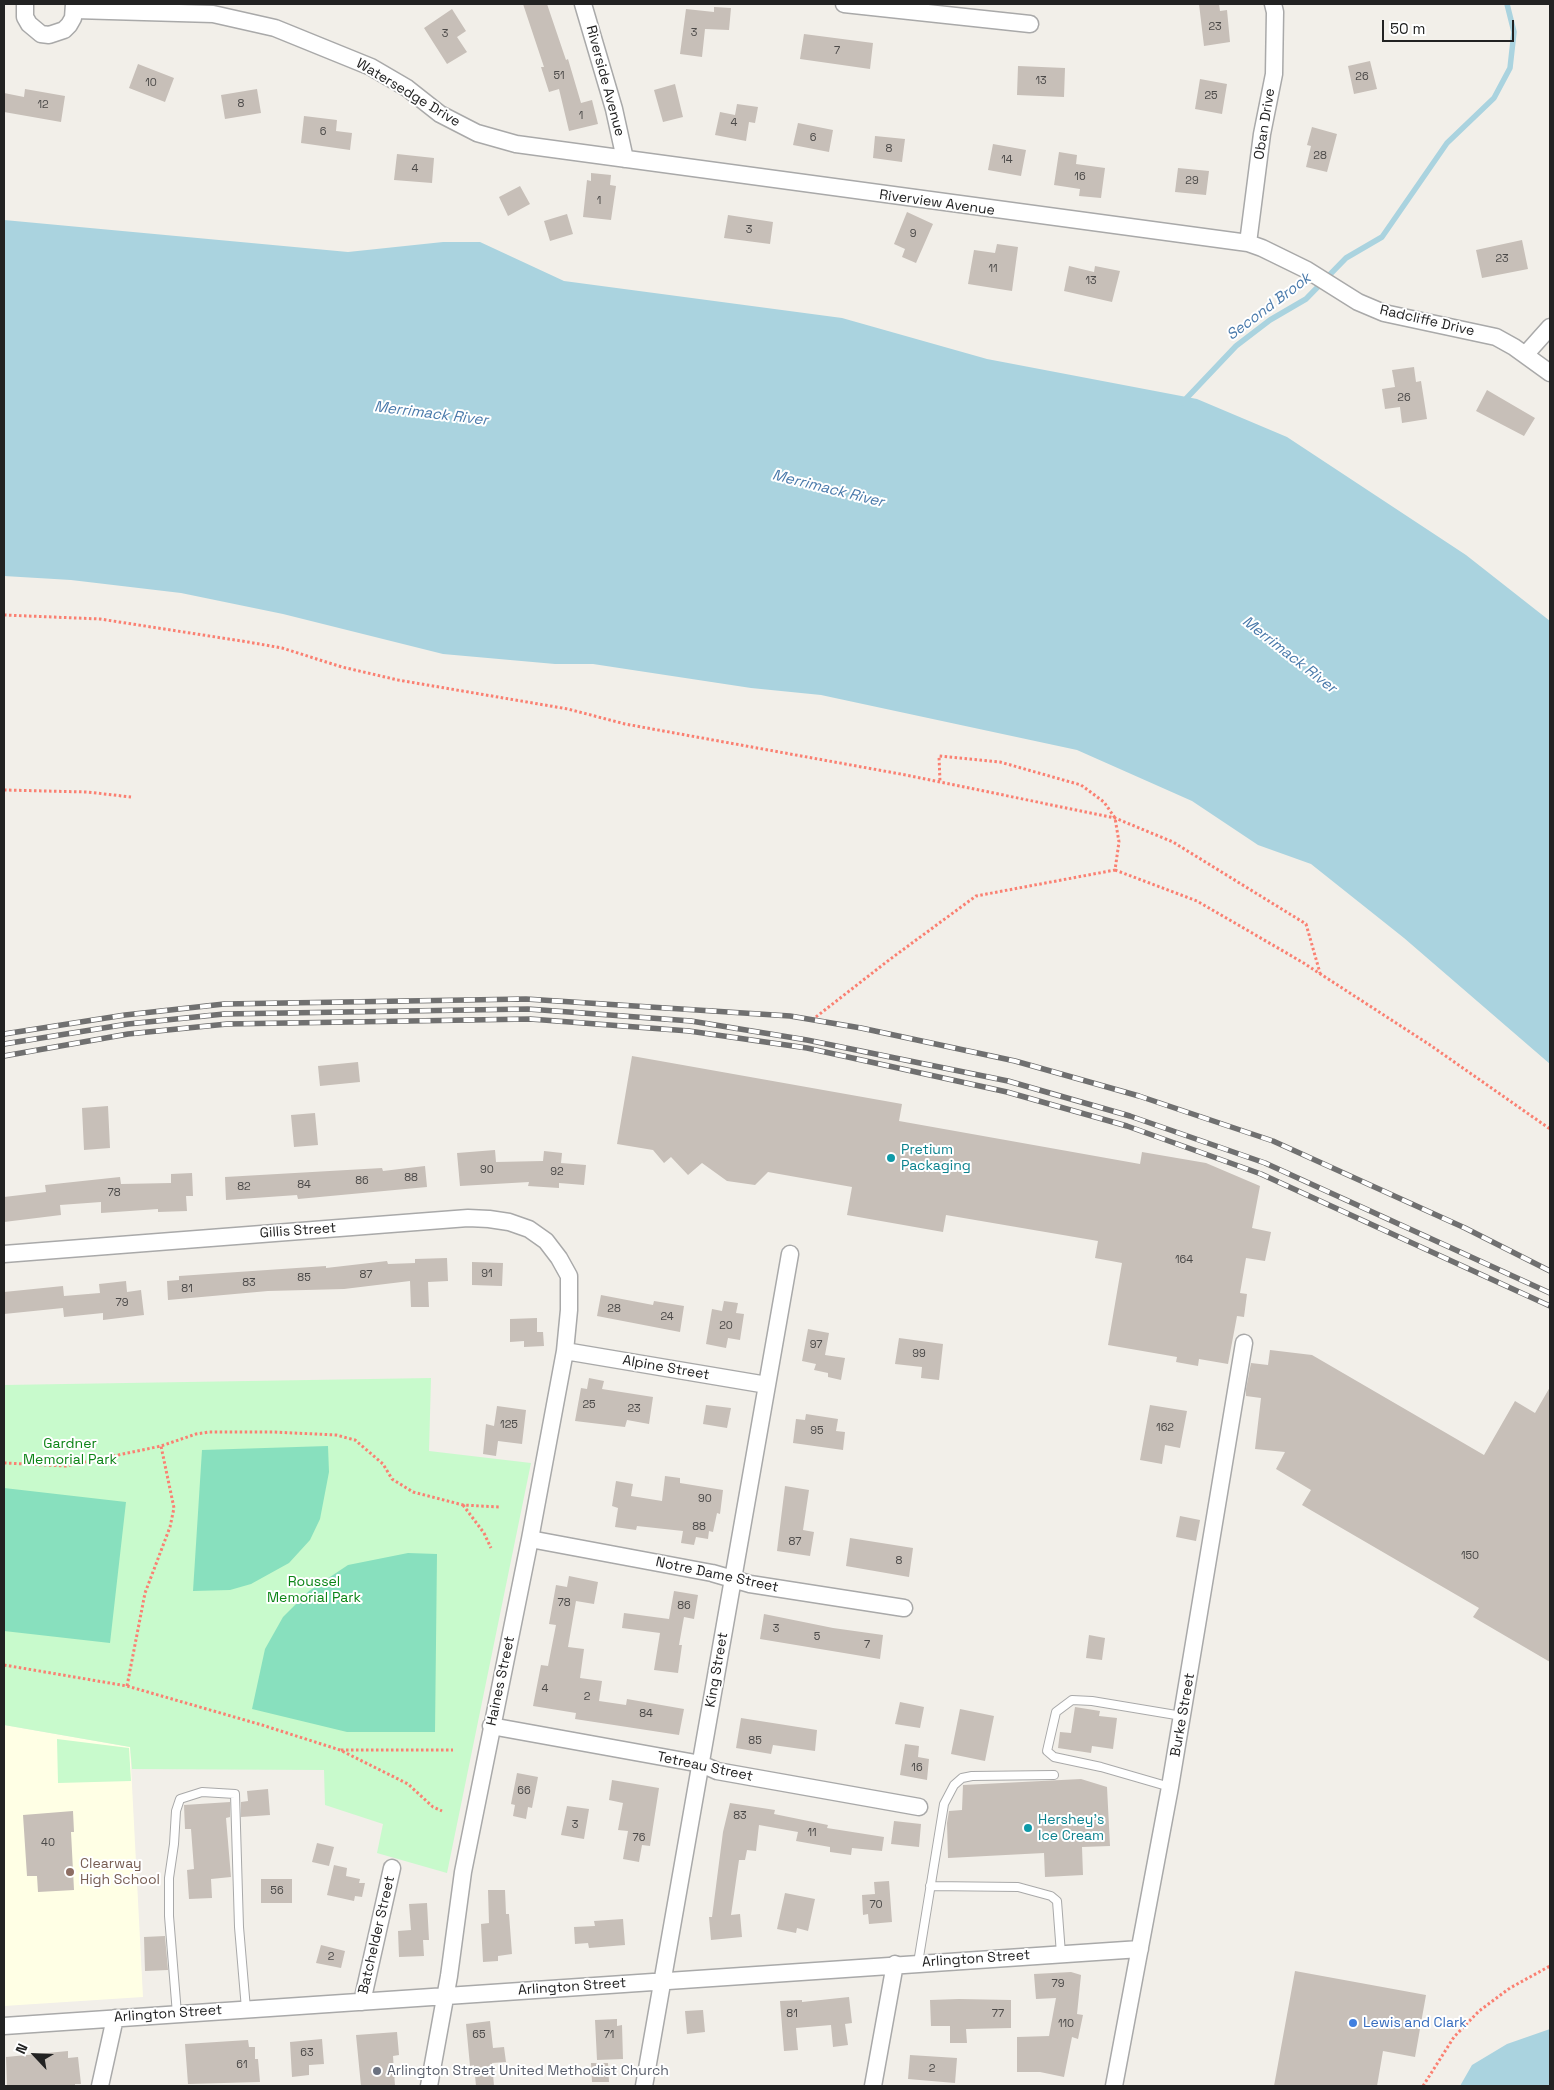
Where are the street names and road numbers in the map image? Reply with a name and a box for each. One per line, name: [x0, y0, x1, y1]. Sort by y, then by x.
street label: Riverside Avenue: [582, 24, 628, 138]
street label: Watersedge Drive: [353, 55, 463, 131]
street label: Oban Drive: [1251, 87, 1279, 161]
street label: Riverview Avenue: [878, 187, 996, 219]
street label: Radcliffe Drive: [1378, 302, 1476, 340]
street label: Gillis Street: [259, 1220, 337, 1242]
street label: Alpine Street: [621, 1352, 711, 1384]
street label: Notre Dame Street: [654, 1554, 780, 1596]
street label: King Street: [702, 1631, 732, 1709]
street label: Haines Street: [483, 1635, 519, 1727]
street label: Burke Street: [1167, 1672, 1199, 1758]
street label: Tetreau Street: [656, 1749, 754, 1785]
street label: Batchelder Street: [355, 1874, 399, 1996]
street label: Arlington Street: [921, 1947, 1031, 1971]
street label: Arlington Street: [517, 1975, 627, 1999]
street label: Arlington Street: [113, 2002, 223, 2026]

